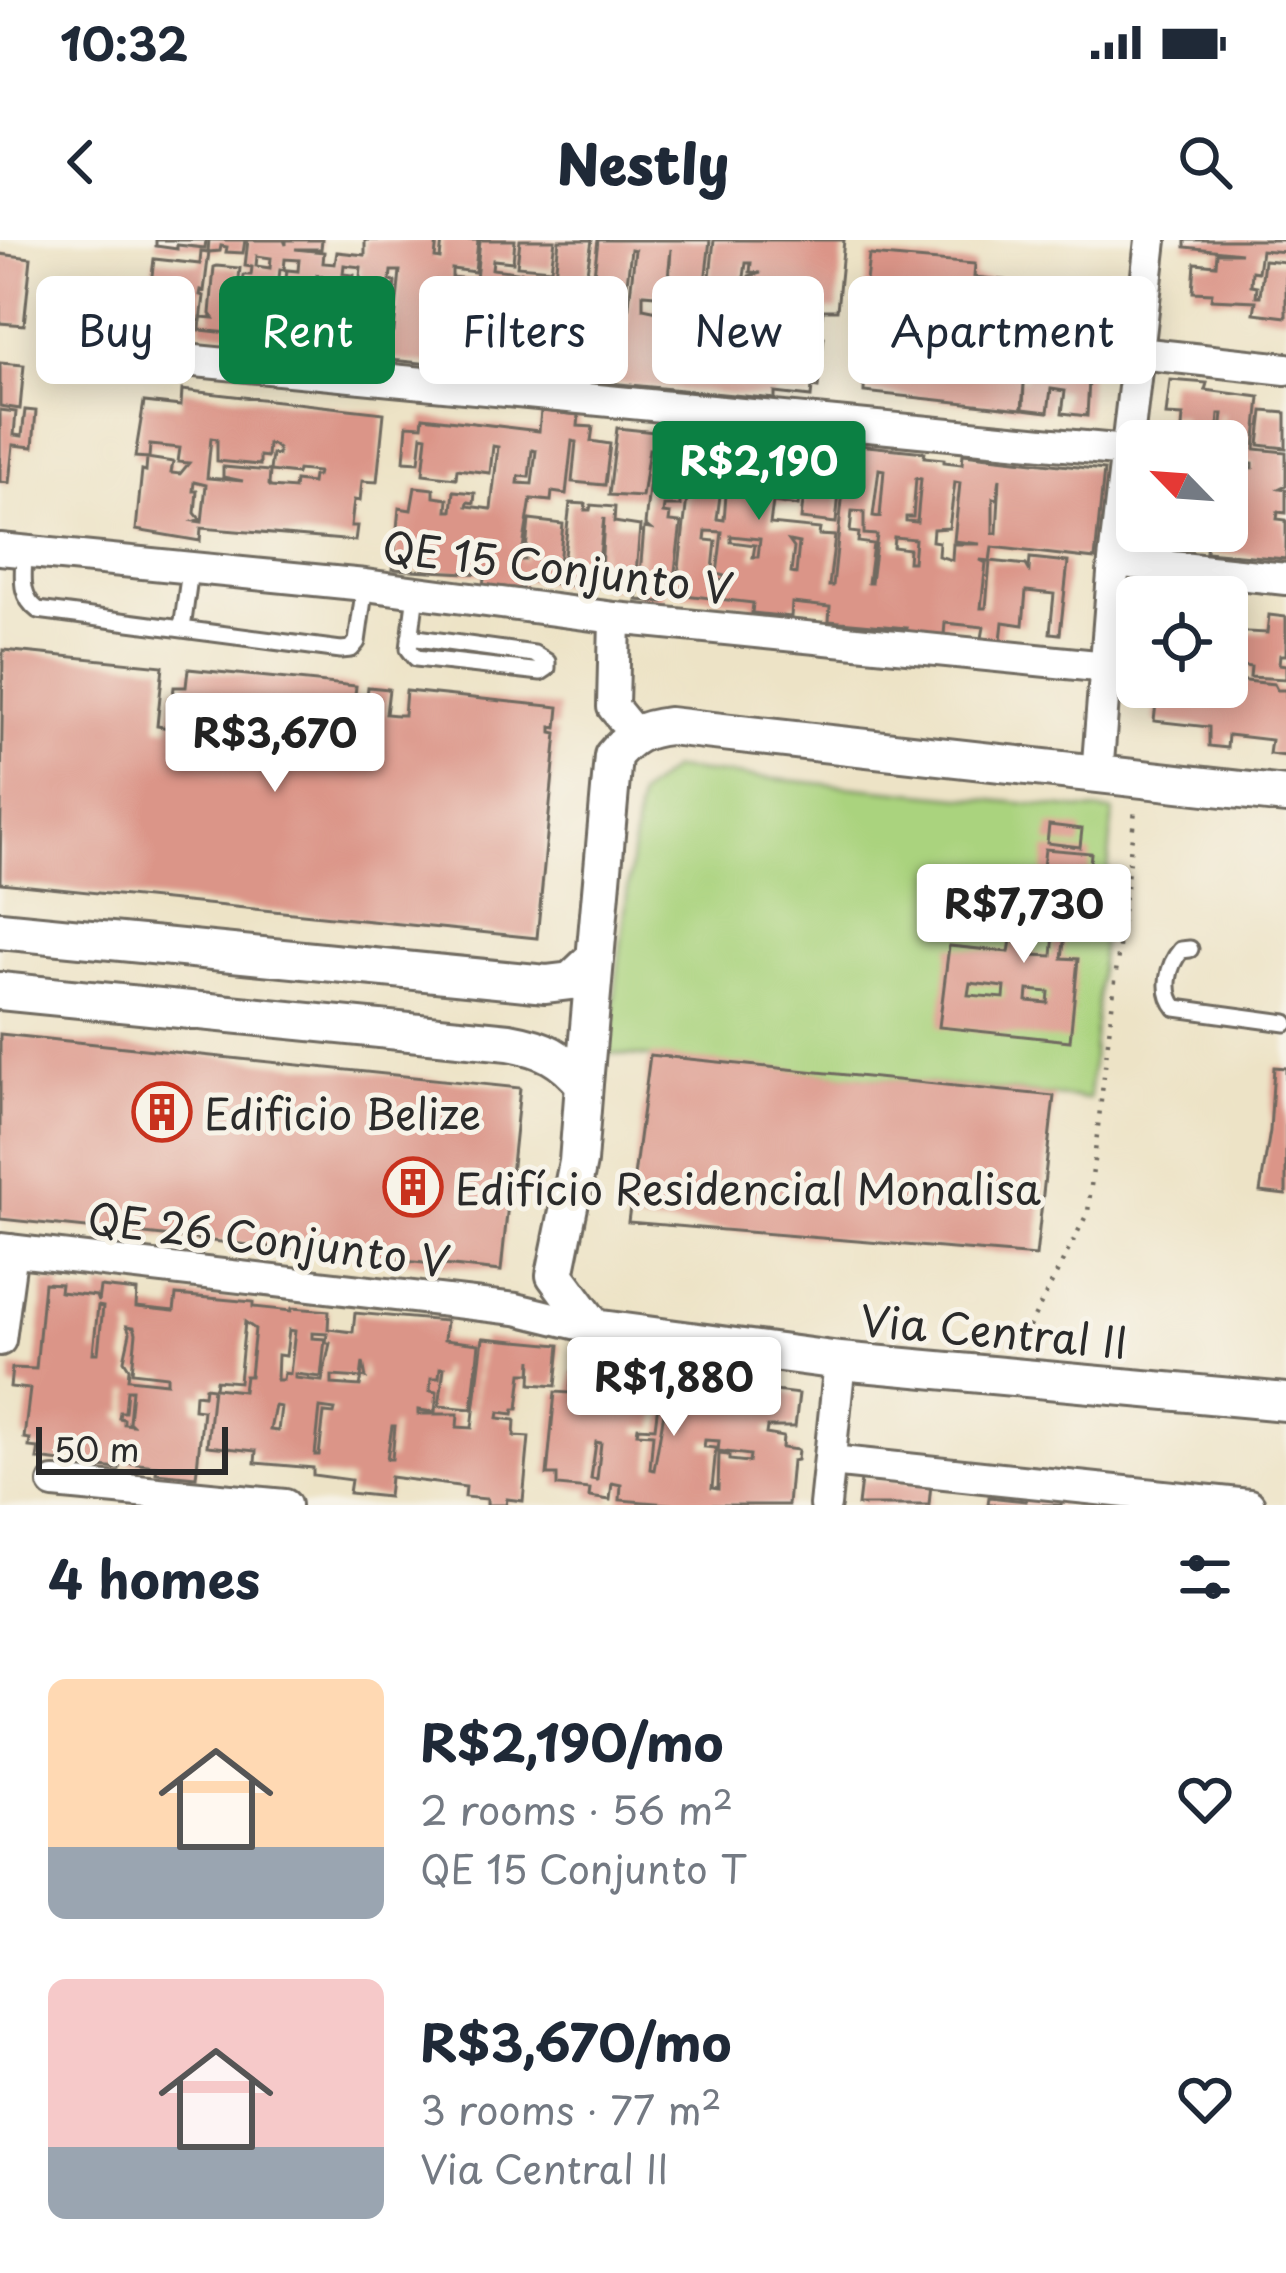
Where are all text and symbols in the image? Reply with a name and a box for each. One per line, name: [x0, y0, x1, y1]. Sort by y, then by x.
text: 10:32: [60, 8, 188, 76]
text: Nestly: [557, 122, 729, 203]
icon: back: [48, 129, 114, 195]
icon: search: [1172, 129, 1238, 195]
chip: Buy: [36, 276, 195, 384]
chip: Rent: [219, 276, 395, 384]
chip: Filters: [419, 276, 628, 384]
chip: New: [652, 276, 824, 384]
chip: Apartment: [848, 276, 1156, 384]
north arrow: [1116, 420, 1248, 552]
map controls: [1116, 420, 1248, 708]
pin: R$2,190: [648, 421, 870, 523]
text: R$2,190: [680, 430, 838, 489]
street label: QE 15 Conjunto V: [379, 513, 737, 619]
button: locate: [1116, 576, 1248, 708]
pin: R$3,670: [164, 693, 386, 795]
text: R$3,670: [192, 702, 358, 761]
pin: R$7,730: [913, 864, 1135, 966]
text: R$7,730: [944, 873, 1104, 932]
building icon: Edificio Belize: [131, 1081, 193, 1143]
place label: Edificio Belize: [204, 1081, 481, 1144]
building icon: Edifício Residencial Monalisa: [382, 1156, 444, 1218]
place label: Edifício Residencial Monalisa: [455, 1156, 1041, 1219]
street label: QE 26 Conjunto V: [84, 1185, 454, 1291]
street label: Via Central II: [858, 1287, 1130, 1373]
pin: R$1,880: [563, 1337, 785, 1439]
text: R$1,880: [594, 1346, 754, 1405]
scale bar: [36, 1421, 228, 1474]
text: 50 m: [54, 1423, 140, 1473]
text: 4 homes: [48, 1539, 260, 1616]
icon: filters: [1172, 1544, 1238, 1610]
text: R$2,190/mo: [420, 1702, 724, 1779]
icon: home: [144, 1727, 288, 1871]
icon: heart: [1172, 1766, 1238, 1832]
text: 2 rooms · 56 m²: [420, 1779, 733, 1838]
text: QE 15 Conjunto T: [420, 1838, 747, 1897]
text: R$3,670/mo: [420, 2002, 732, 2079]
icon: home: [144, 2027, 288, 2171]
icon: heart: [1172, 2066, 1238, 2132]
text: 3 rooms · 77 m²: [420, 2079, 722, 2138]
text: Via Central II: [420, 2138, 669, 2197]

